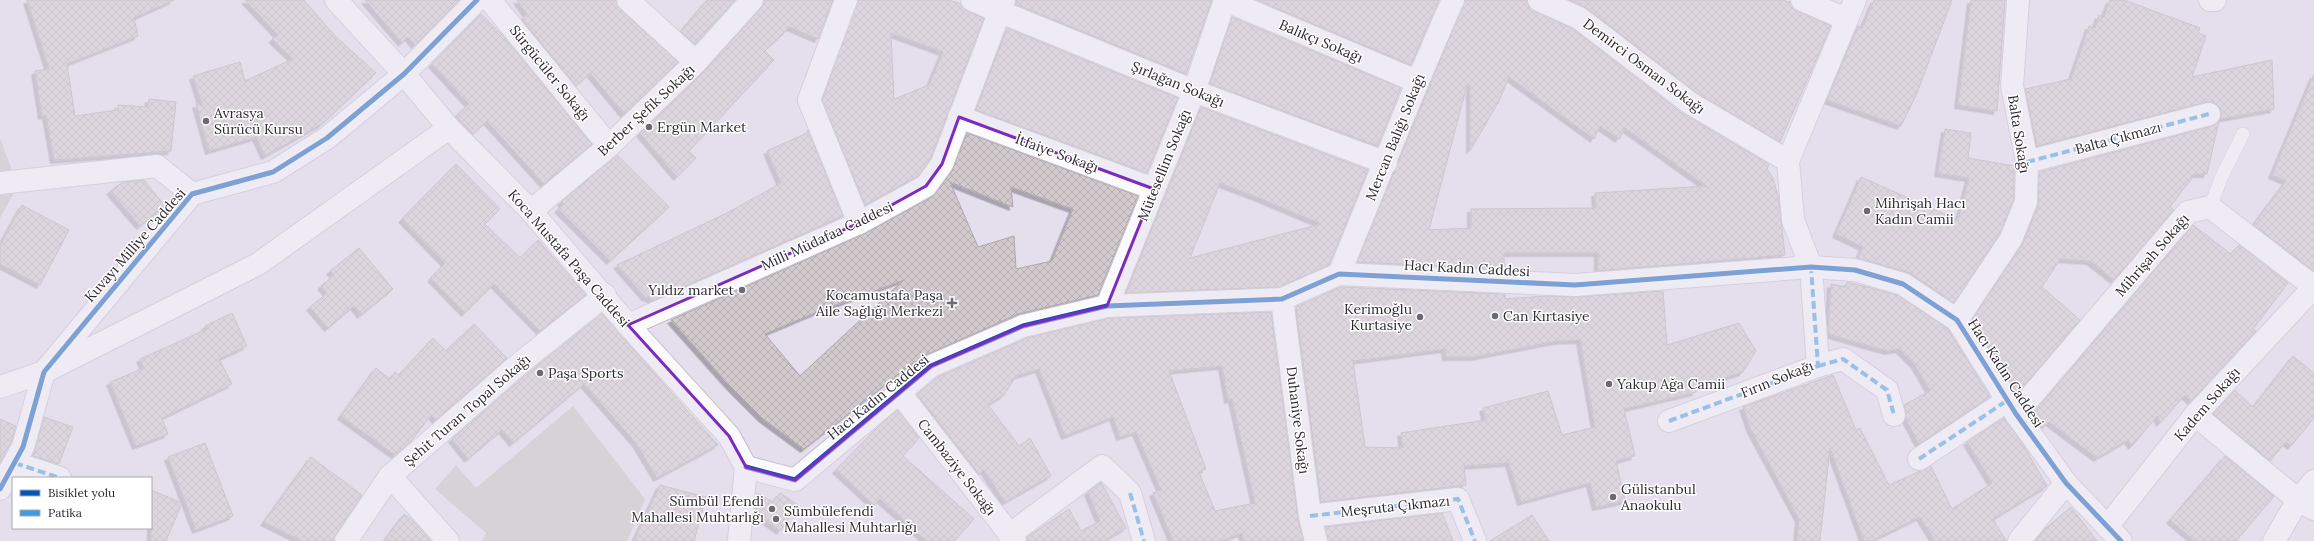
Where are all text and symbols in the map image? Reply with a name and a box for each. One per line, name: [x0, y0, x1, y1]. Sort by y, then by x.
street label: Demirci Osman Sokağı: [1580, 14, 1709, 118]
street label: Balıkçı Sokağı: [1276, 15, 1366, 67]
street label: Sürgücüler Sokağı: [506, 21, 594, 125]
street label: Şırlağan Sokağı: [1129, 57, 1227, 111]
street label: Berber Şefik Sokağı: [594, 60, 698, 160]
street label: Mercan Balığı Sokağı: [1361, 71, 1429, 203]
street label: Balta Sokağı: [2004, 94, 2034, 174]
place label: Avrasya Sürücü Kursu: [213, 104, 303, 138]
street label: Mütesellim Sokağı: [1133, 106, 1195, 224]
marker: Avrasya Sürücü Kursu: [201, 116, 211, 126]
place label: Ergün Market: [657, 118, 747, 136]
street label: Balta Çıkmazı: [2073, 118, 2163, 158]
marker: Ergün Market: [644, 122, 654, 132]
street label: İtfaiye Sokağı: [1013, 130, 1101, 176]
street label: Kuvayı Milliye Caddesi: [81, 184, 189, 306]
street label: Koca Mustafa Paşa Caddesi: [504, 185, 634, 331]
place label: Mihrişah Hacı Kadın Camii: [1875, 194, 1965, 228]
street label: Milli Müdafaa Caddesi: [758, 198, 896, 274]
marker: Mihrişah Hacı Kadın Camii: [1862, 206, 1872, 216]
street label: Mihrişah Sokağı: [2111, 210, 2193, 300]
street label: Hacı Kadın Caddesi: [1404, 256, 1531, 280]
place label: Yıldız market: [647, 281, 735, 299]
marker: Yıldız market: [737, 285, 747, 295]
place label: Kocamustafa Paşa Aile Sağlığı Merkezi: [815, 286, 943, 320]
marker: Kocamustafa Paşa Aile Sağlığı Merkezi: [946, 297, 958, 309]
place label: Kerimoğlu Kurtasiye: [1344, 300, 1412, 334]
place label: Can Kırtasiye: [1503, 307, 1590, 325]
marker: Can Kırtasiye: [1490, 311, 1500, 321]
marker: Kerimoğlu Kurtasiye: [1415, 312, 1425, 322]
street label: Hacı Kadın Caddesi: [1964, 315, 2048, 431]
street label: Şehit Turan Topal Sokağı: [400, 350, 534, 470]
street label: Hacı Kadın Caddesi: [823, 350, 933, 444]
street label: Fırın Sokağı: [1738, 356, 1816, 402]
street label: Kadem Sokağı: [2170, 363, 2244, 445]
place label: Paşa Sports: [548, 364, 623, 382]
street label: Duhaniye Sokağı: [1282, 365, 1314, 475]
marker: Paşa Sports: [535, 368, 545, 378]
place label: Yakup Ağa Camii: [1616, 375, 1725, 393]
marker: Yakup Ağa Camii: [1604, 379, 1614, 389]
street label: Cambaziye Sokağı: [914, 415, 1000, 519]
legend: [12, 477, 152, 529]
place label: Gülistanbul Anaokulu: [1620, 480, 1696, 514]
text: Bisiklet yolu: [48, 485, 115, 500]
street label: Meşruta Çıkmazı: [1340, 491, 1451, 521]
place label: Sümbül Efendi Mahallesi Muhtarlığı: [631, 492, 764, 526]
marker: Gülistanbul Anaokulu: [1608, 492, 1618, 502]
place label: Sümbülefendi Mahallesi Muhtarlığı: [784, 502, 917, 536]
marker: Sümbül Efendi Mahallesi Muhtarlığı: [767, 504, 777, 514]
text: Patika: [48, 505, 82, 520]
marker: Sümbülefendi Mahallesi Muhtarlığı: [771, 514, 781, 524]

